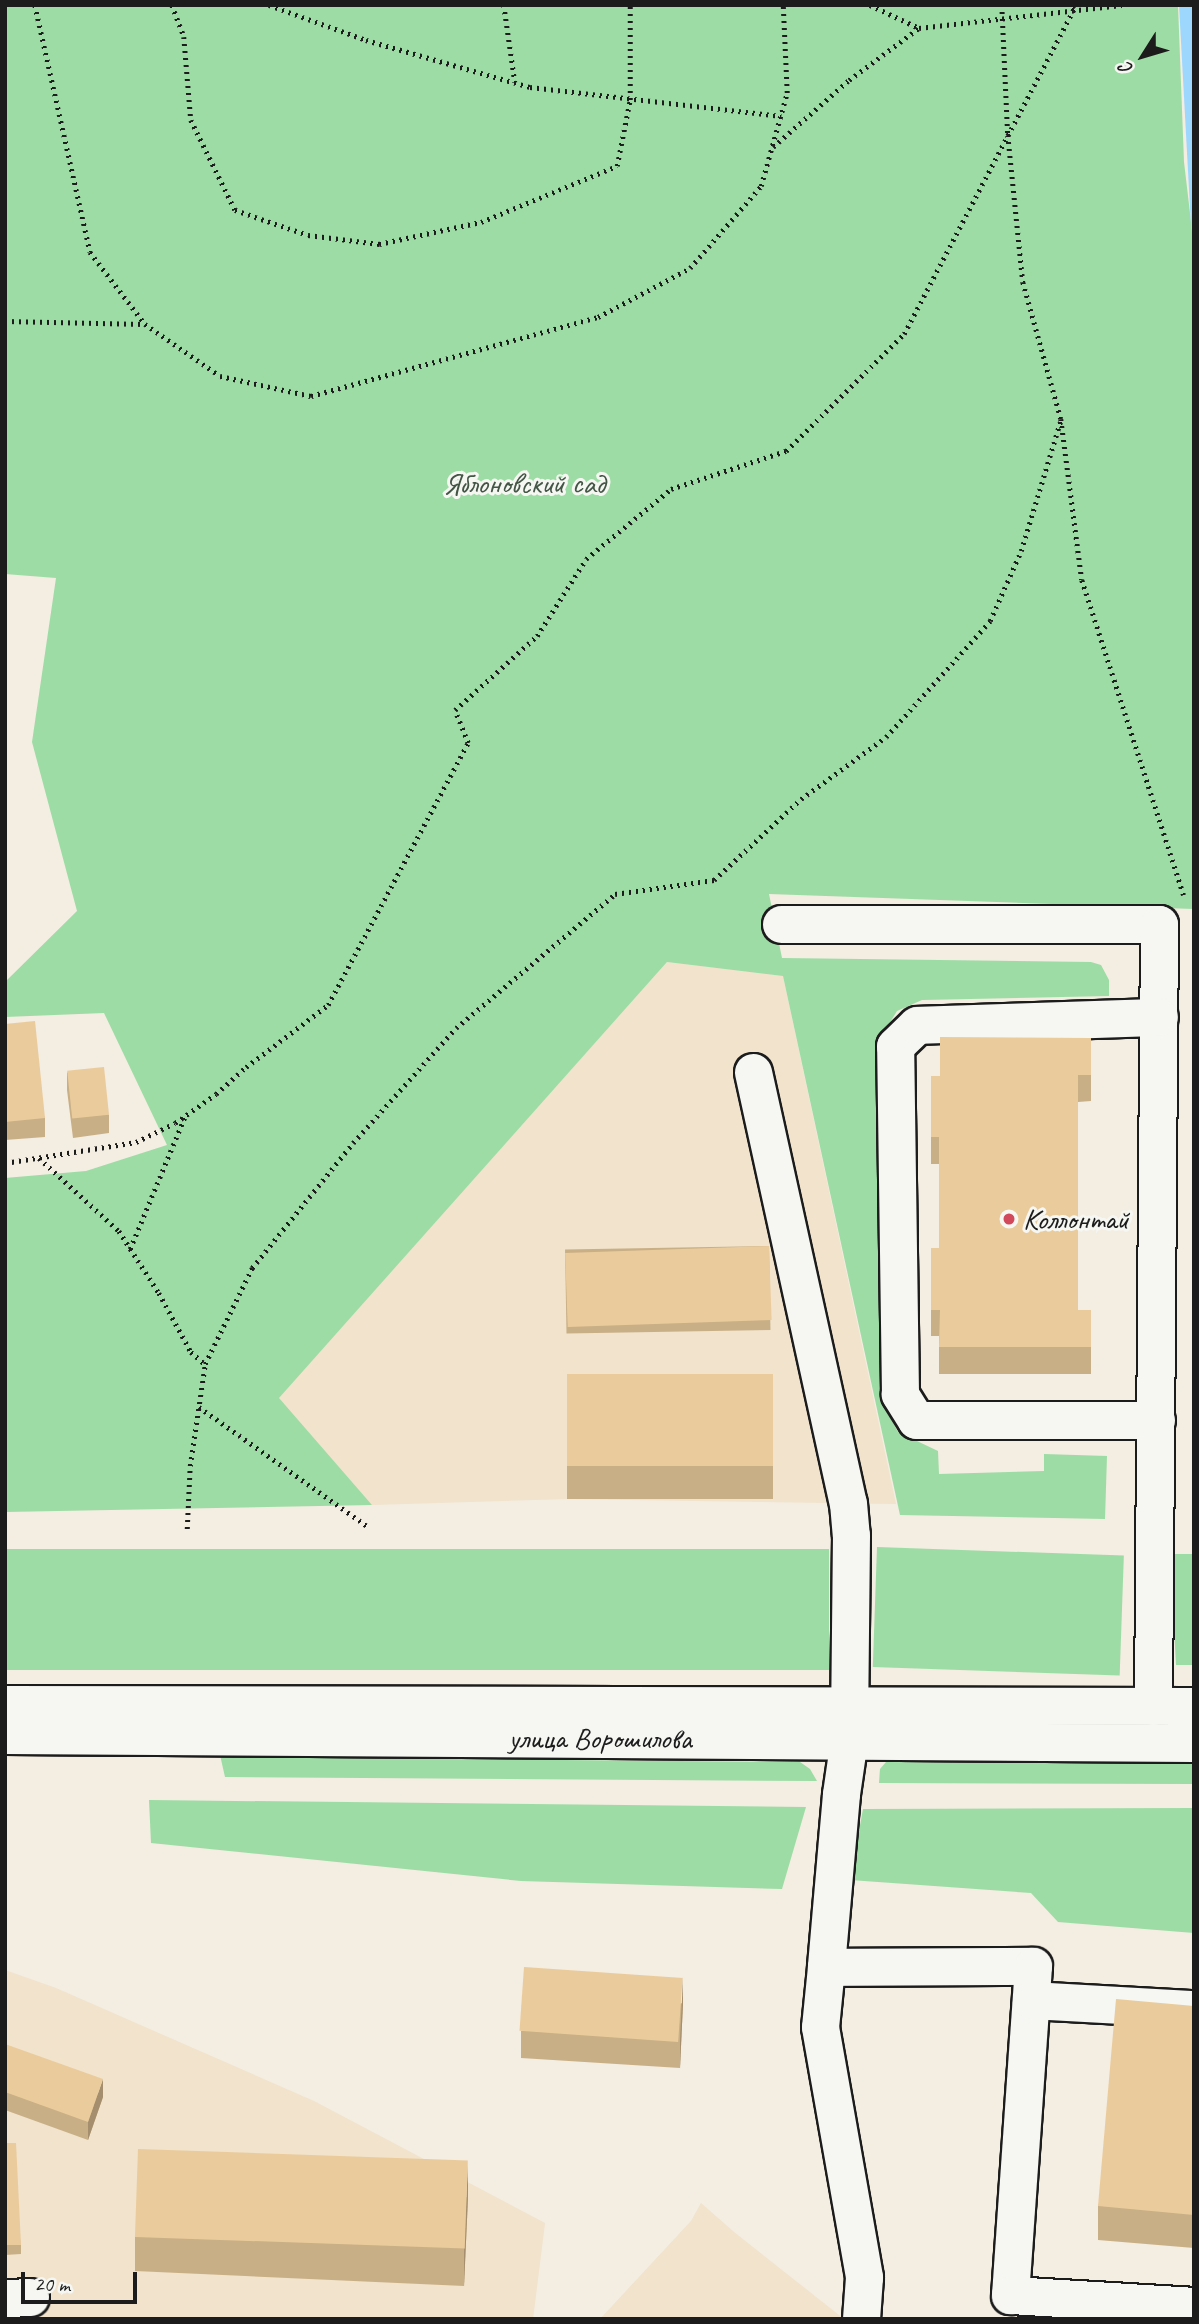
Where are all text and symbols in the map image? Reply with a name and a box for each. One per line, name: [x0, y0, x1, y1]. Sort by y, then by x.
north arrow: [1108, 21, 1178, 91]
text: С: [1114, 58, 1139, 80]
park label: Яблоновский сад: [443, 465, 605, 501]
place label: Коллонтай: [1023, 1201, 1129, 1237]
marker: Коллонтай: [1001, 1211, 1017, 1227]
street label: улица Ворошилова: [509, 1720, 691, 1756]
scale bar: [24, 2258, 140, 2302]
text: 20 m: [34, 2271, 70, 2297]

